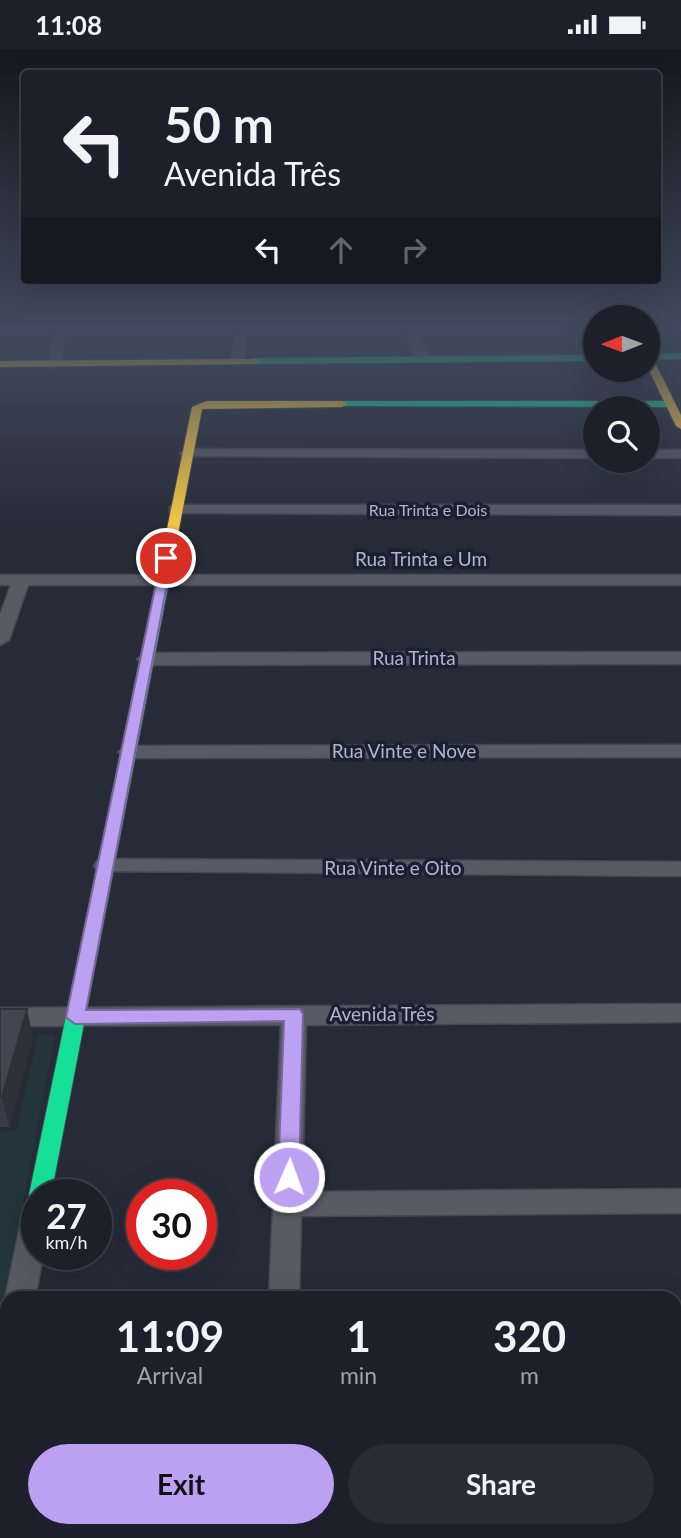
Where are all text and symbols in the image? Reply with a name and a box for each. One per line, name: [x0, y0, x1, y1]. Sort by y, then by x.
text: 11:08: [35, 9, 102, 41]
text: 50 m: [164, 95, 274, 153]
icon: left: [49, 98, 140, 189]
text: Avenida Três: [164, 154, 341, 193]
icon: left: [249, 231, 287, 269]
icon: ahead: [322, 231, 360, 269]
icon: right: [395, 231, 433, 269]
north arrow: [583, 305, 660, 381]
map controls: [583, 305, 660, 473]
button: search: [583, 396, 660, 473]
street label: Rua Trinta e Dois: [369, 500, 487, 519]
pin: [136, 528, 196, 588]
icon: arrive: [147, 539, 185, 577]
street label: Rua Trinta e Um: [355, 547, 487, 570]
street label: Rua Trinta: [372, 646, 456, 669]
street label: Rua Vinte e Nove: [332, 739, 476, 762]
street label: Rua Vinte e Oito: [324, 856, 462, 879]
street label: Avenida Três: [329, 1002, 435, 1025]
position arrow: [252, 1140, 326, 1214]
speed limit sign: 30: [126, 1179, 217, 1270]
text: 27: [46, 1194, 87, 1236]
text: km/h: [45, 1231, 88, 1253]
text: 11:09: [116, 1311, 224, 1361]
text: 1: [346, 1311, 371, 1361]
text: 320: [493, 1311, 566, 1361]
text: Arrival: [137, 1361, 203, 1389]
text: min: [340, 1361, 377, 1389]
text: m: [520, 1361, 539, 1389]
button: Exit: [28, 1444, 334, 1524]
button: Share: [348, 1444, 654, 1524]

